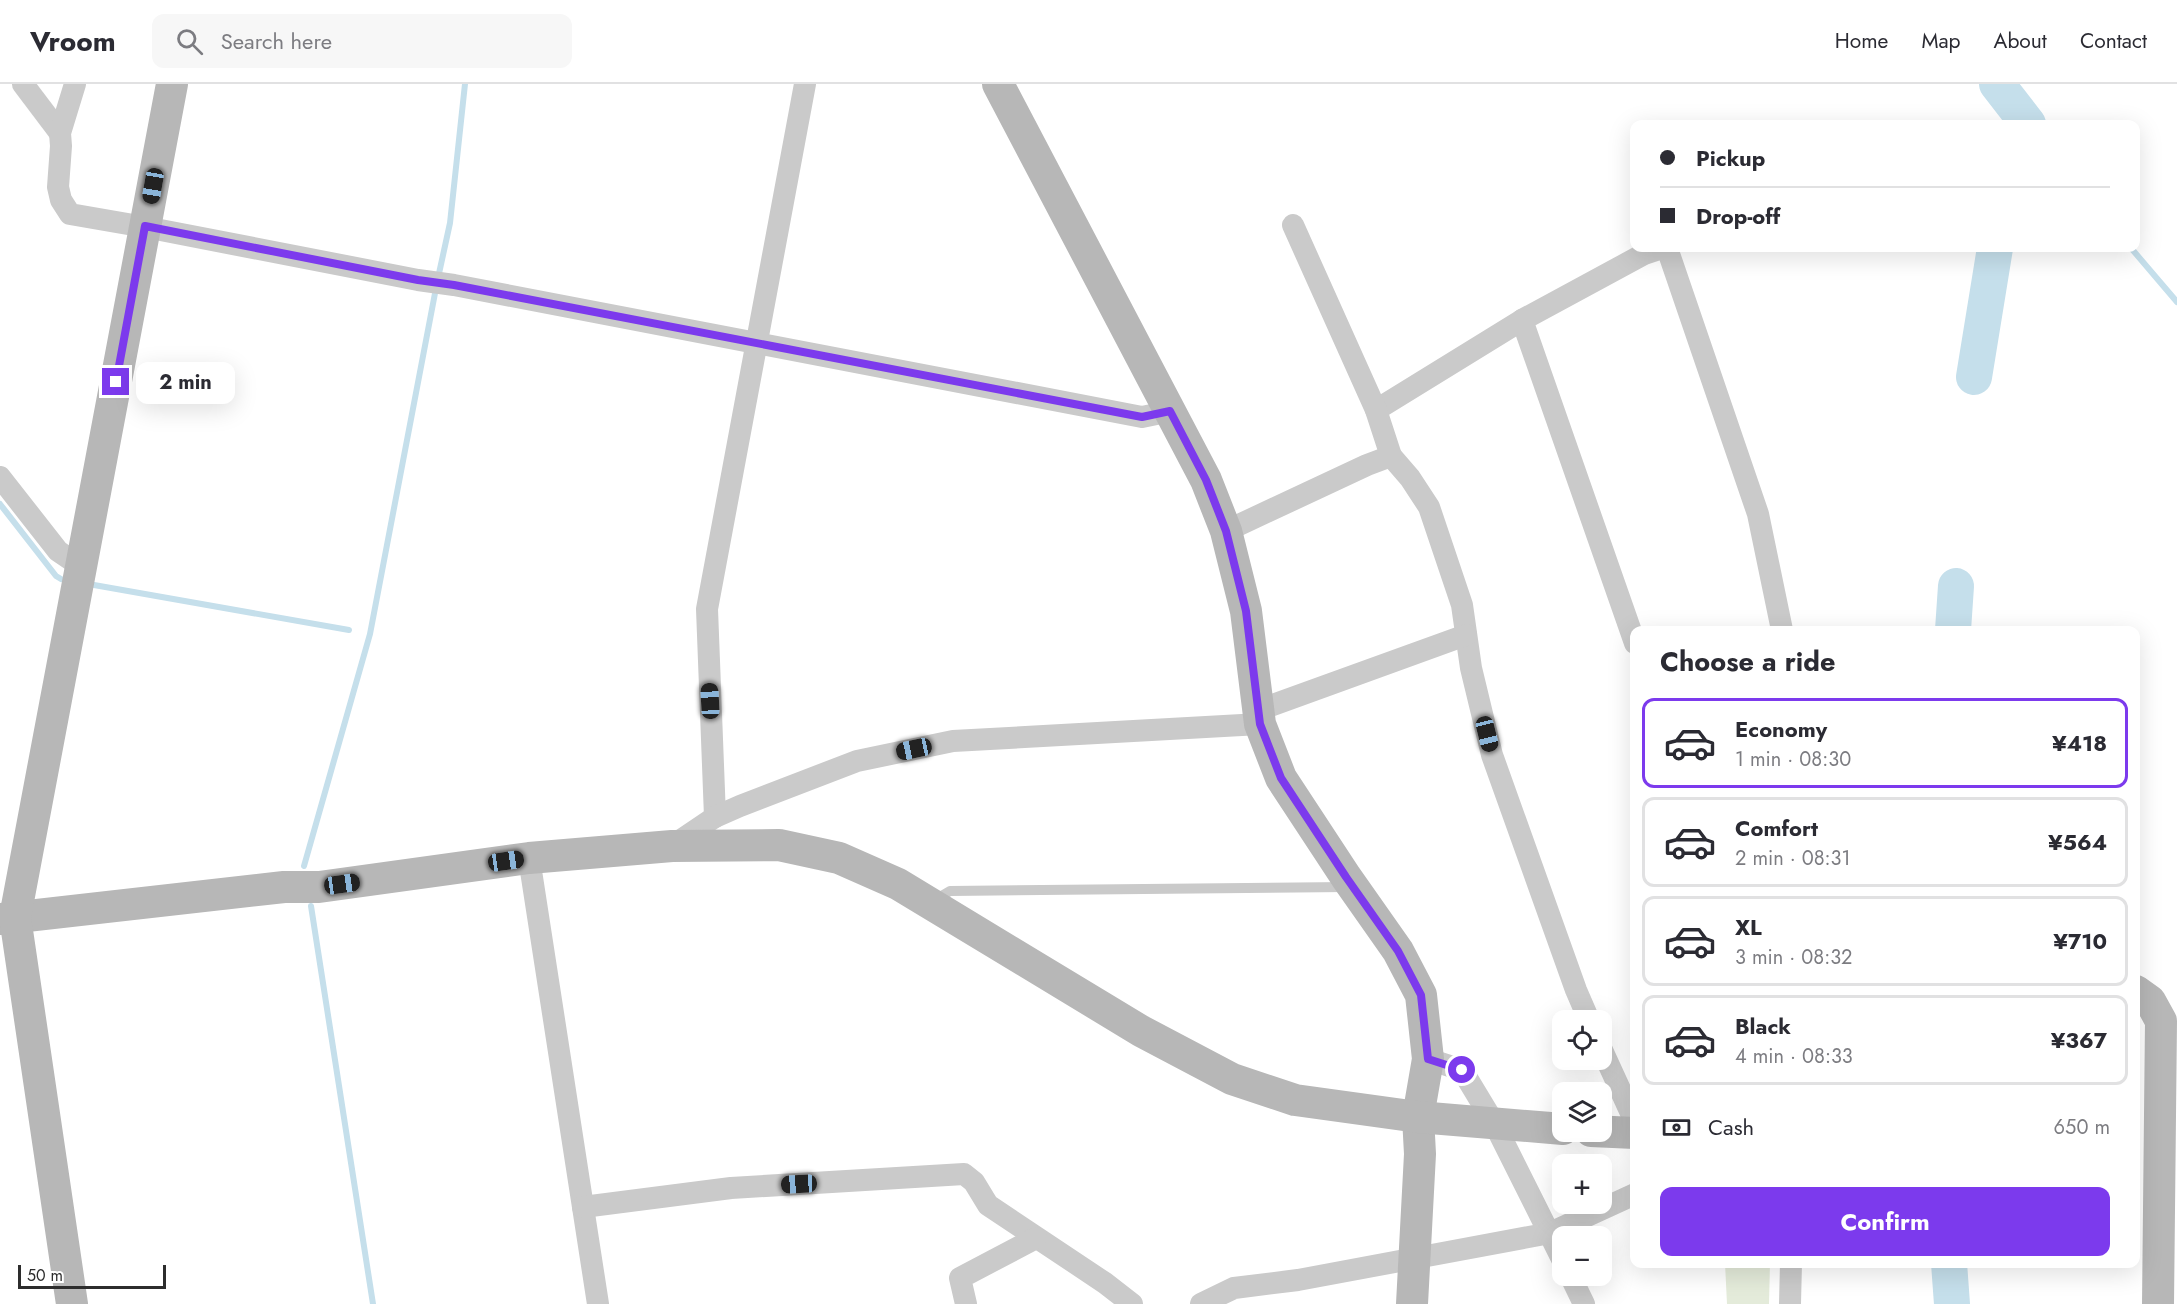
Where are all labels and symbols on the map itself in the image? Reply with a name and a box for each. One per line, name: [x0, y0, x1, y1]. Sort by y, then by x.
car: [141, 167, 165, 205]
callout: 2 min: [137, 361, 236, 403]
route end: [102, 368, 129, 395]
car: [700, 683, 720, 719]
car: [1474, 714, 1500, 754]
car: [895, 736, 933, 762]
car: [487, 850, 525, 872]
car: [323, 873, 361, 895]
route start: [1448, 1056, 1475, 1083]
car: [781, 1174, 817, 1194]
scale bar: [18, 1262, 166, 1290]

